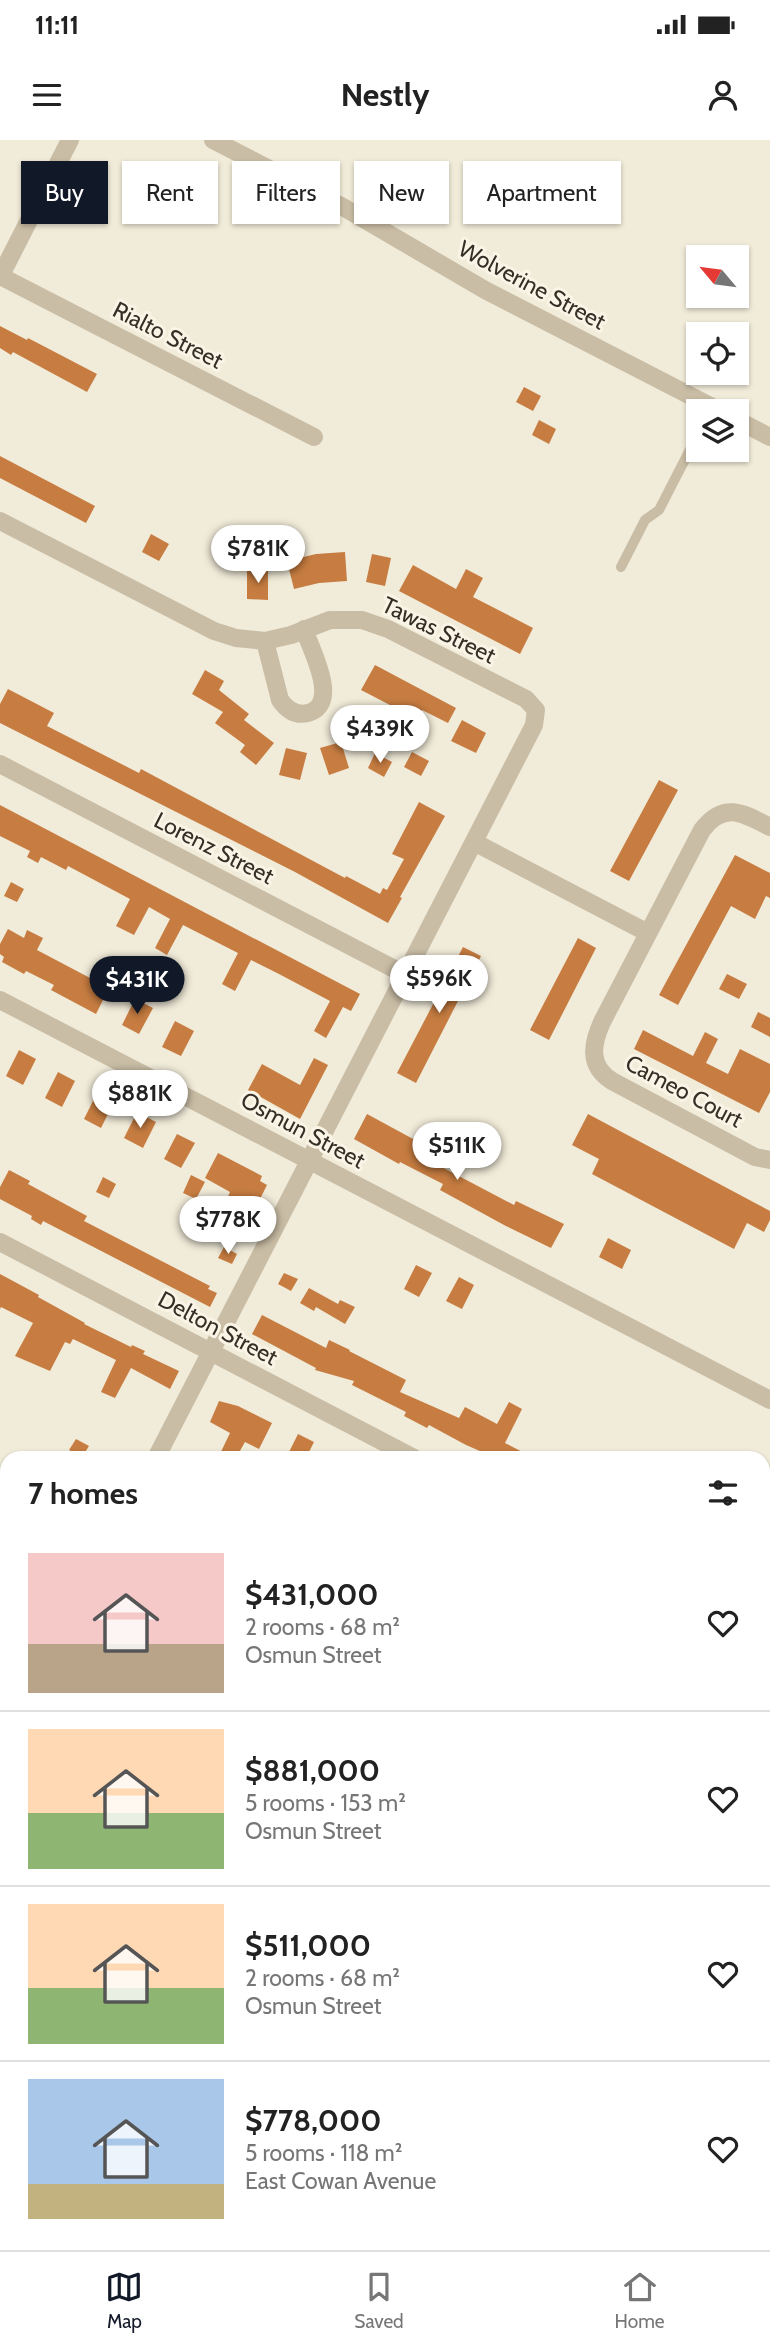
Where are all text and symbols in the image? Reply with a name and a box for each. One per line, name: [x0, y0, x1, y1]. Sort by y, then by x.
text: 11:11: [35, 9, 79, 41]
text: Nestly: [341, 75, 429, 114]
icon: menu: [28, 76, 66, 114]
icon: person: [704, 76, 742, 114]
chip: Buy: [21, 161, 108, 224]
chip: Rent: [122, 161, 218, 224]
chip: Filters: [232, 161, 340, 224]
chip: New: [354, 161, 449, 224]
chip: Apartment: [463, 161, 621, 224]
street label: Wolverine Street: [454, 234, 611, 336]
north arrow: [686, 245, 749, 308]
map controls: [686, 245, 749, 462]
street label: Rialto Street: [108, 295, 228, 375]
button: locate: [686, 322, 749, 385]
button: layers: [686, 399, 749, 462]
pin: $781K: [209, 526, 307, 585]
text: $781K: [227, 534, 289, 562]
street label: Tawas Street: [378, 590, 501, 670]
pin: $439K: [331, 706, 429, 765]
text: $439K: [346, 714, 414, 742]
street label: Lorenz Street: [149, 806, 279, 890]
pin: $431K: [88, 956, 186, 1016]
pin: $596K: [390, 956, 488, 1015]
text: $596K: [406, 964, 472, 992]
text: $431K: [106, 965, 168, 993]
street label: Cameo Court: [621, 1048, 748, 1134]
pin: $881K: [91, 1070, 189, 1130]
text: $881K: [108, 1079, 172, 1107]
street label: Osmun Street: [236, 1086, 370, 1175]
pin: $511K: [408, 1122, 506, 1182]
text: $511K: [428, 1131, 486, 1159]
pin: $778K: [179, 1196, 277, 1256]
text: $778K: [195, 1205, 261, 1233]
street label: Delton Street: [154, 1285, 283, 1371]
icon: filters: [704, 1474, 742, 1512]
text: 7 homes: [28, 1475, 138, 1512]
text: $431,000: [245, 1576, 379, 1613]
icon: home: [84, 1581, 168, 1665]
icon: heart: [704, 1604, 742, 1642]
text: 2 rooms · 68 m²: [245, 1613, 400, 1641]
text: Osmun Street: [245, 1641, 381, 1669]
text: $881,000: [245, 1752, 380, 1789]
icon: home: [84, 1757, 168, 1841]
icon: heart: [704, 1780, 742, 1818]
text: 5 rooms · 153 m²: [245, 1789, 406, 1817]
text: Osmun Street: [245, 1817, 381, 1845]
text: $511,000: [245, 1927, 371, 1964]
icon: home: [84, 1932, 168, 2016]
icon: heart: [704, 1955, 742, 1993]
text: 2 rooms · 68 m²: [245, 1964, 400, 1992]
text: Osmun Street: [245, 1992, 381, 2020]
text: $778,000: [245, 2102, 381, 2139]
icon: home: [84, 2107, 168, 2191]
icon: heart: [704, 2130, 742, 2168]
text: 5 rooms · 118 m²: [245, 2139, 402, 2167]
text: East Cowan Avenue: [245, 2167, 436, 2195]
tab: Map: [105, 2268, 143, 2333]
tab: Saved: [354, 2268, 404, 2333]
tab: Home: [615, 2268, 665, 2333]

